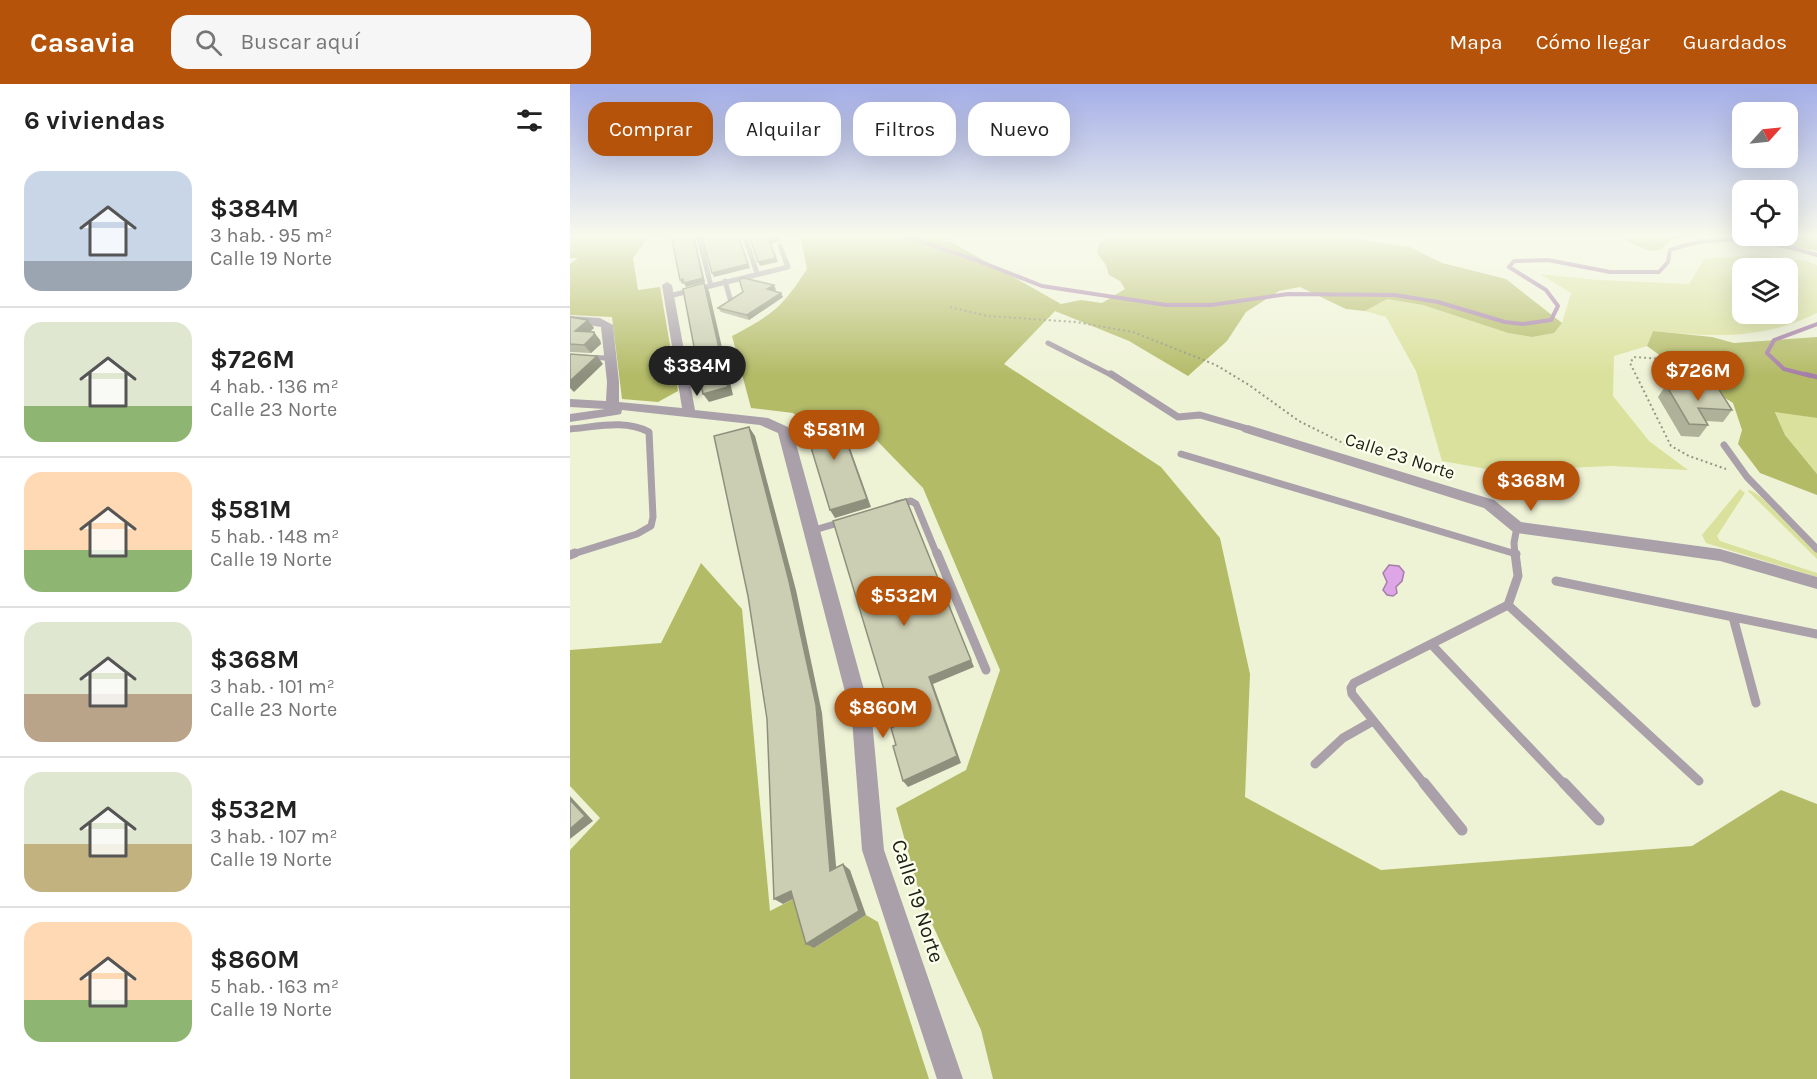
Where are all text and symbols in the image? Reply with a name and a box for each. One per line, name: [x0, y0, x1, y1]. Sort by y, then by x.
search box: [171, 15, 591, 69]
text: Casavia: [30, 26, 135, 59]
icon: search: [192, 26, 225, 59]
text: Buscar aquí: [240, 29, 360, 55]
text: Mapa: [1449, 30, 1503, 54]
text: Cómo llegar: [1536, 30, 1650, 54]
text: Guardados: [1683, 30, 1787, 54]
chip: Comprar: [588, 102, 713, 156]
chip: Alquilar: [725, 102, 841, 156]
chip: Filtros: [853, 102, 956, 156]
chip: Nuevo: [968, 102, 1070, 156]
north arrow: [1732, 102, 1798, 168]
map controls: [1732, 102, 1798, 324]
icon: filters: [513, 104, 546, 137]
text: 6 viviendas: [24, 105, 165, 136]
button: locate: [1732, 180, 1798, 246]
text: $384M: [210, 193, 299, 224]
icon: home: [72, 195, 144, 267]
text: 3 hab. · 95 m²: [210, 224, 333, 247]
text: Calle 19 Norte: [210, 247, 332, 270]
button: layers: [1732, 258, 1798, 324]
text: $726M: [210, 344, 295, 375]
icon: home: [72, 346, 144, 418]
pin: $384M: [655, 346, 739, 397]
pin: $726M: [1656, 351, 1740, 402]
text: $384M: [663, 354, 731, 377]
text: $726M: [1665, 359, 1731, 382]
text: 4 hab. · 136 m²: [210, 375, 339, 398]
text: Calle 23 Norte: [210, 398, 337, 421]
pin: $581M: [792, 410, 876, 461]
text: $581M: [803, 418, 865, 441]
street label: Calle 23 Norte: [1342, 428, 1458, 484]
pin: $368M: [1489, 461, 1573, 512]
text: $368M: [1497, 469, 1565, 492]
text: $581M: [210, 494, 292, 525]
icon: home: [72, 496, 144, 568]
text: 5 hab. · 148 m²: [210, 525, 339, 548]
text: Calle 19 Norte: [210, 548, 332, 571]
pin: $532M: [862, 576, 946, 627]
text: $532M: [870, 584, 938, 607]
text: $368M: [210, 644, 299, 675]
icon: home: [72, 646, 144, 718]
text: 3 hab. · 101 m²: [210, 675, 335, 698]
pin: $860M: [841, 688, 925, 739]
text: $860M: [849, 696, 918, 719]
text: Calle 23 Norte: [210, 698, 337, 721]
text: $532M: [210, 794, 298, 825]
icon: home: [72, 796, 144, 868]
text: 3 hab. · 107 m²: [210, 825, 337, 848]
street label: Calle 19 Norte: [887, 836, 949, 966]
text: Calle 19 Norte: [210, 848, 332, 871]
text: $860M: [210, 944, 300, 975]
icon: home: [72, 946, 144, 1018]
text: 5 hab. · 163 m²: [210, 975, 339, 998]
text: Calle 19 Norte: [210, 998, 332, 1021]

